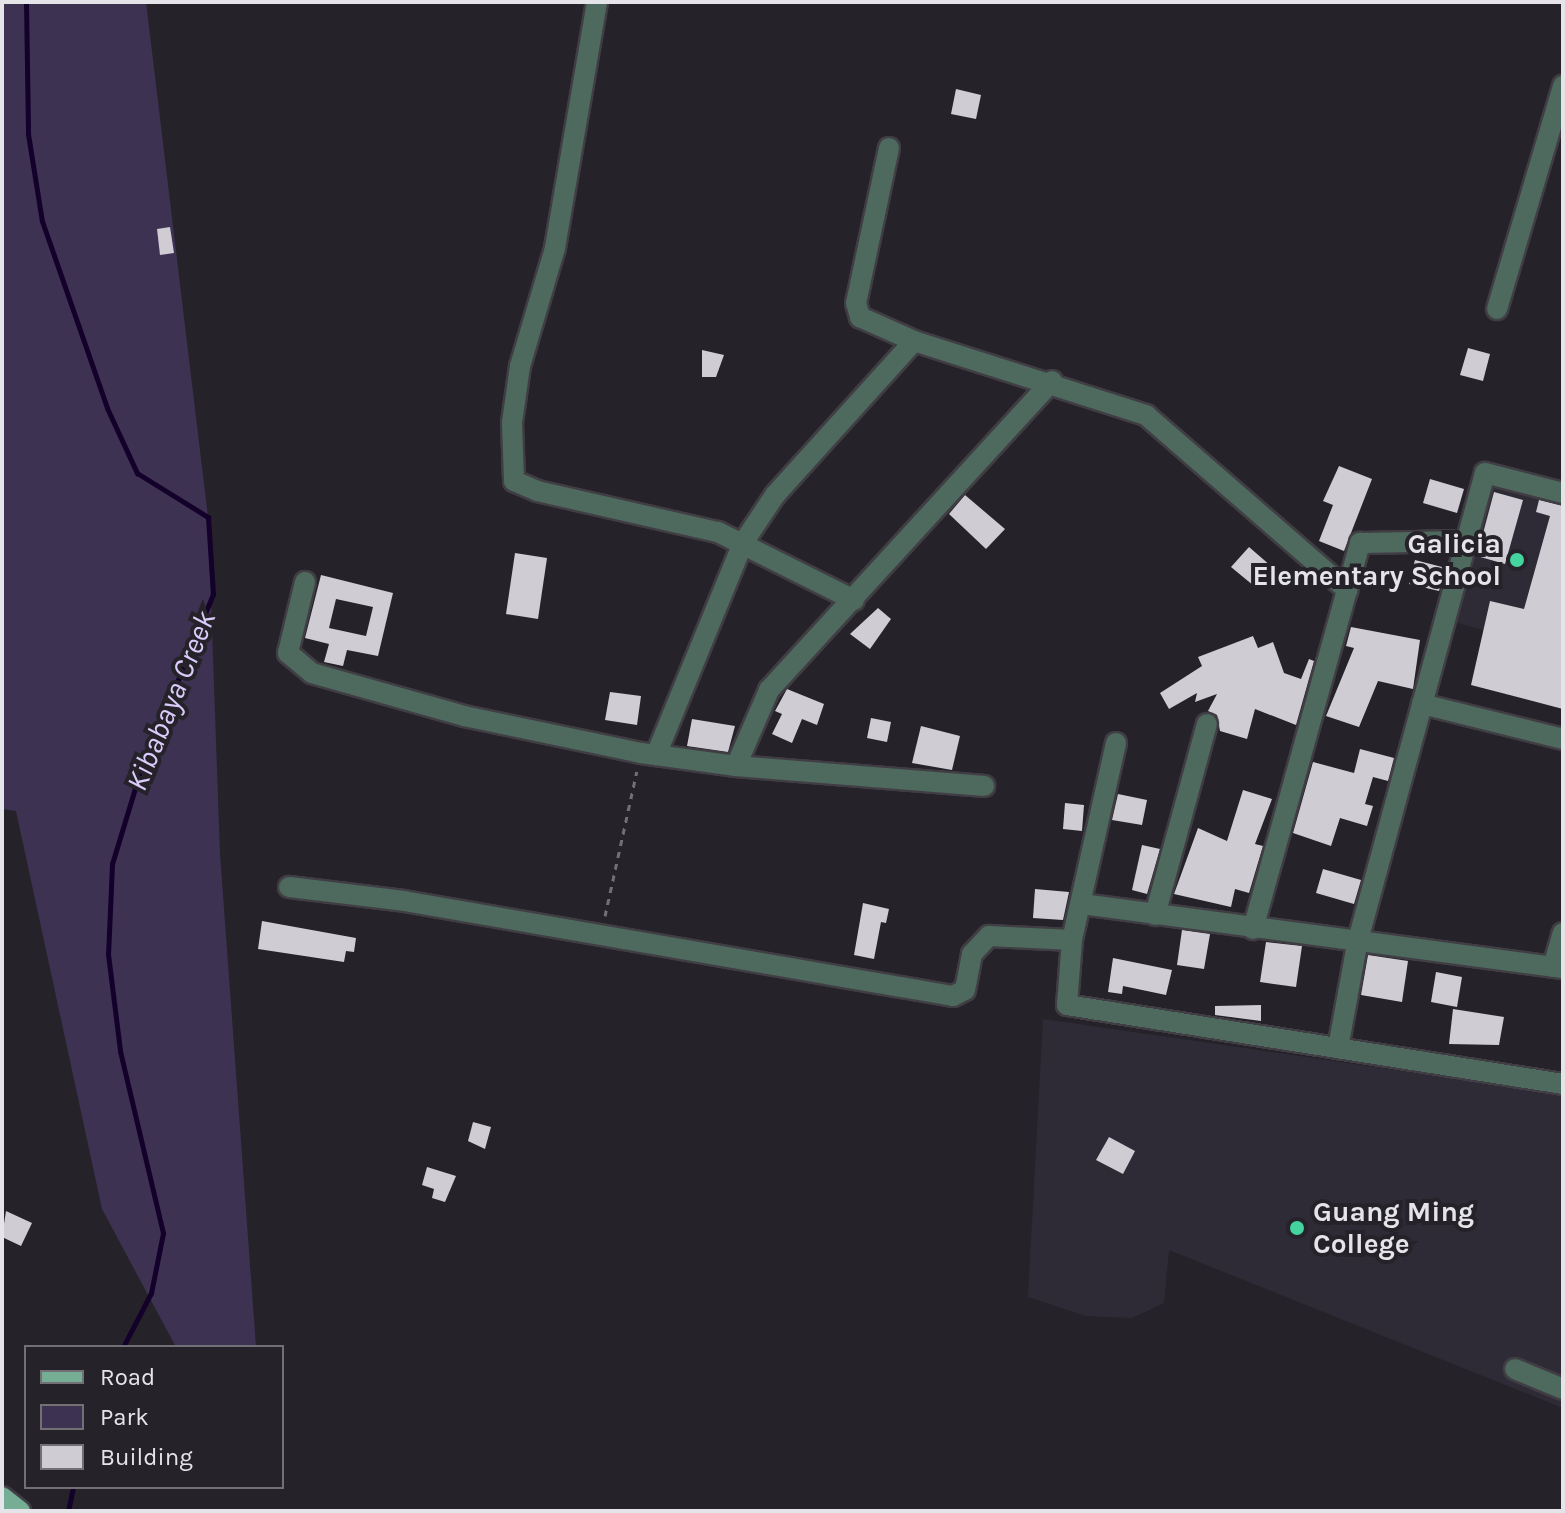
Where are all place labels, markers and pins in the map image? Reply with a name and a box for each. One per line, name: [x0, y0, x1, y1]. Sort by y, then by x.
place label: Galicia Elementary School: [1252, 527, 1501, 593]
marker: Galicia Elementary School: [1508, 551, 1526, 569]
place label: Guang Ming College: [1313, 1195, 1474, 1261]
marker: Guang Ming College: [1288, 1219, 1306, 1237]

